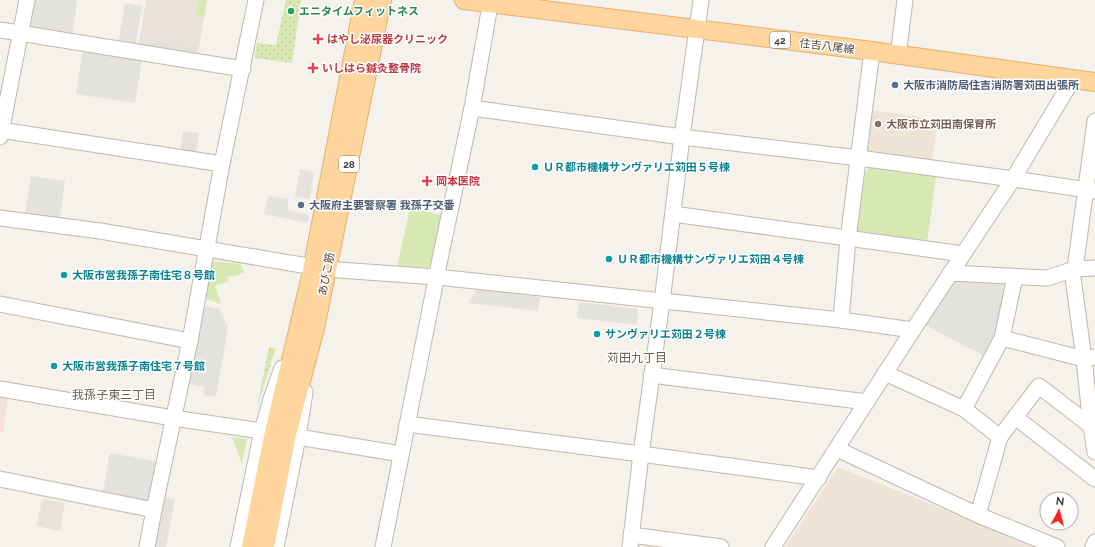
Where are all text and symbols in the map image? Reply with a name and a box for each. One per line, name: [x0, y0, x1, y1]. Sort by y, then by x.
place label: エニタイムフィットネス: [299, 5, 419, 18]
marker: エニタイムフィットネス: [286, 6, 296, 16]
road number: 42: [770, 32, 790, 48]
marker: はやし泌尿器クリニック: [312, 33, 324, 45]
place label: はやし泌尿器クリニック: [327, 33, 448, 46]
street label: 住吉八尾線: [799, 37, 855, 56]
marker: いしはら鍼灸整骨院: [307, 62, 319, 74]
place label: いしはら鍼灸整骨院: [322, 62, 421, 75]
place label: 大阪市消防局住吉消防署苅田出張所: [903, 79, 1079, 92]
marker: 大阪市消防局住吉消防署苅田出張所: [890, 80, 900, 90]
place label: 大阪市立苅田南保育所: [886, 118, 996, 131]
marker: 大阪市立苅田南保育所: [873, 119, 883, 129]
road number: 28: [339, 156, 359, 172]
place label: ＵＲ都市機構サンヴァリエ苅田５号棟: [543, 161, 730, 174]
marker: ＵＲ都市機構サンヴァリエ苅田５号棟: [530, 162, 540, 172]
marker: 岡本医院: [421, 175, 433, 187]
place label: 岡本医院: [436, 175, 480, 188]
place label: 大阪府主要警察署 我孫子交番: [309, 199, 455, 212]
marker: 大阪府主要警察署 我孫子交番: [296, 200, 306, 210]
street label: あびこ筋: [316, 251, 337, 297]
place label: ＵＲ都市機構サンヴァリエ苅田４号棟: [617, 253, 804, 266]
marker: ＵＲ都市機構サンヴァリエ苅田４号棟: [604, 254, 614, 264]
place label: 大阪市営我孫子南住宅８号館: [72, 269, 215, 282]
marker: 大阪市営我孫子南住宅８号館: [59, 270, 69, 280]
place label: サンヴァリエ苅田２号棟: [605, 328, 726, 341]
marker: サンヴァリエ苅田２号棟: [592, 329, 602, 339]
district label: 苅田九丁目: [607, 351, 667, 365]
place label: 大阪市営我孫子南住宅７号館: [62, 360, 205, 373]
marker: 大阪市営我孫子南住宅７号館: [49, 361, 59, 371]
district label: 我孫子東三丁目: [72, 388, 156, 402]
north arrow: [1039, 491, 1079, 531]
text: N: [1055, 495, 1065, 509]

